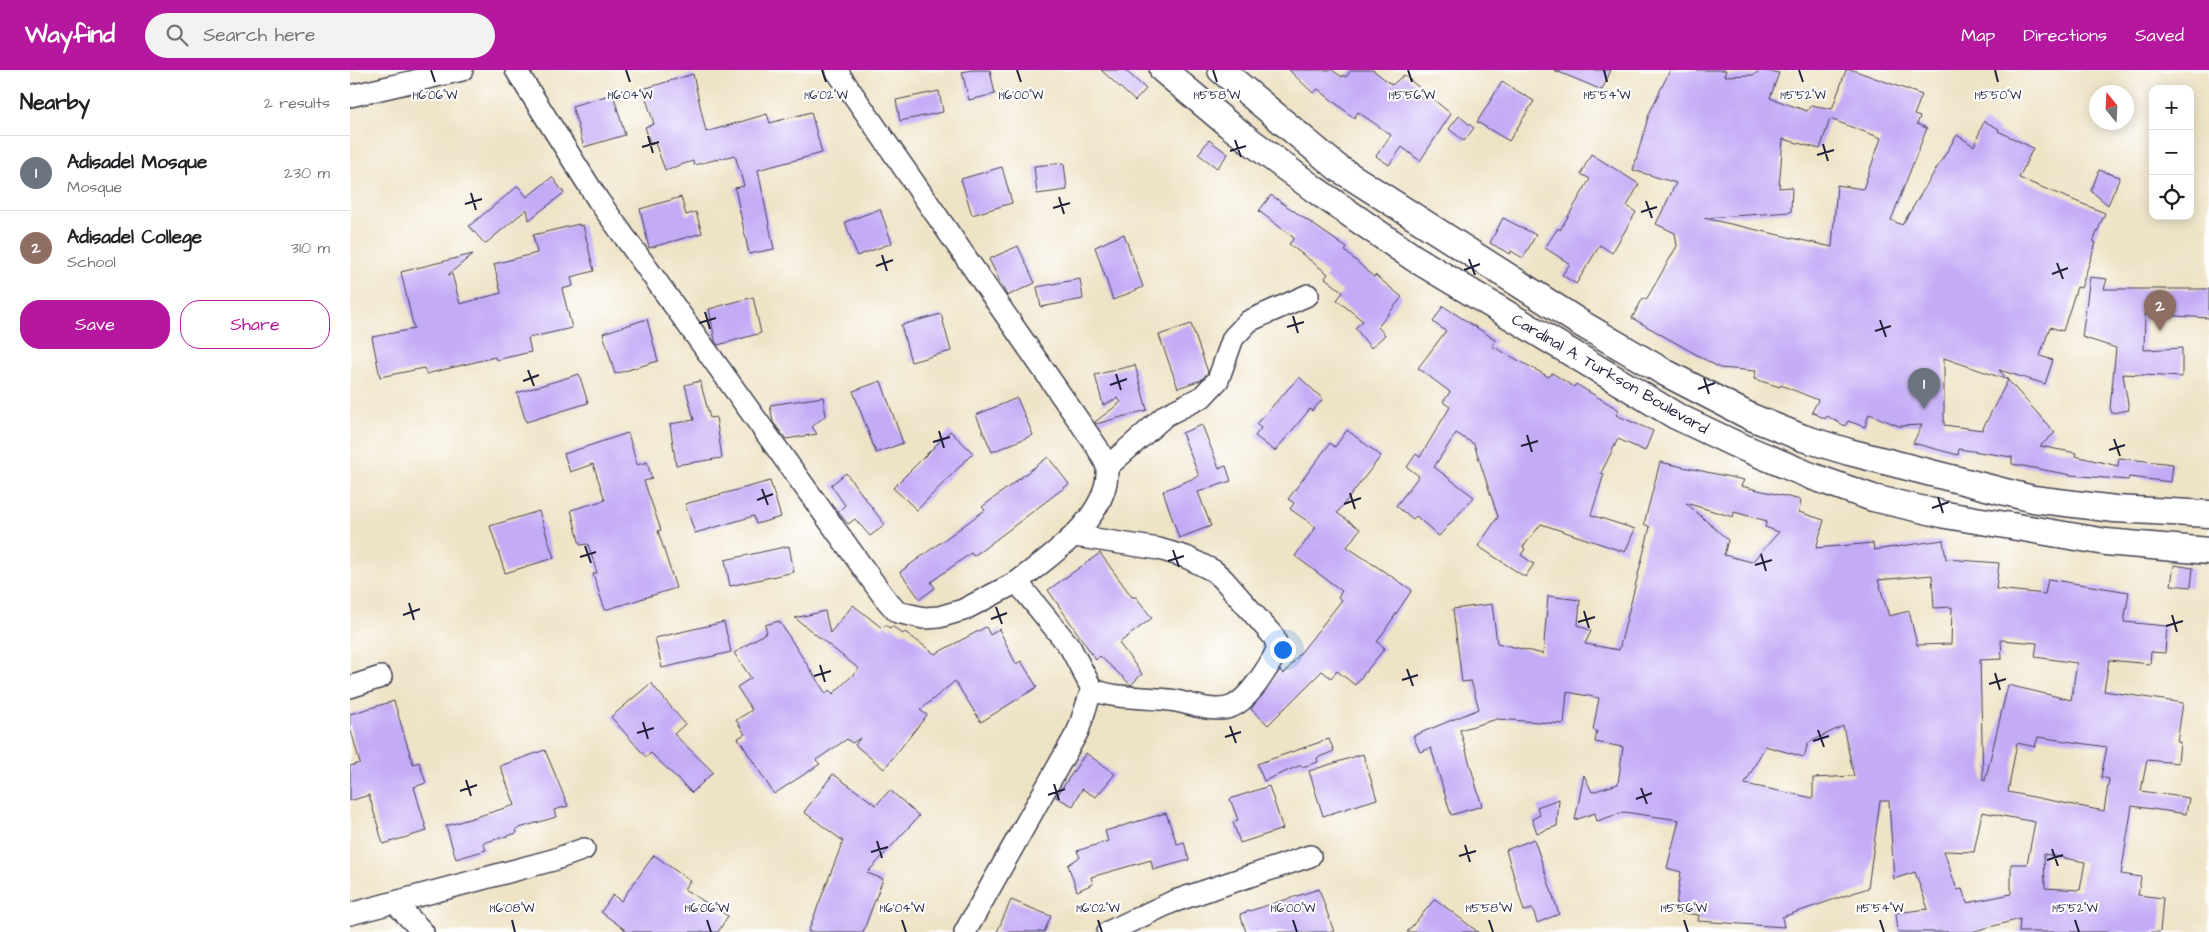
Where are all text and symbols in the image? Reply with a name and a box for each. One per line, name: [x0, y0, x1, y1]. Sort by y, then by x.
search box: [145, 13, 495, 58]
text: Wayfind: [25, 18, 115, 52]
icon: search: [163, 21, 191, 49]
text: Search here: [203, 22, 315, 49]
text: Map: [1961, 23, 1995, 48]
text: Directions: [2023, 23, 2107, 48]
text: Saved: [2135, 23, 2184, 48]
north arrow: [2089, 85, 2134, 130]
map controls: [2149, 85, 2194, 220]
button: +: [2149, 85, 2194, 130]
text: 1°16'06"W: [413, 87, 458, 104]
text: 1°16'04"W: [607, 87, 653, 104]
text: 1°16'02"W: [804, 87, 849, 104]
text: 1°16'00"W: [999, 87, 1044, 104]
text: 1°15'58"W: [1194, 87, 1241, 104]
text: 1°15'56"W: [1389, 87, 1436, 104]
text: 1°15'54"W: [1584, 87, 1631, 104]
text: 1°15'52"W: [1780, 87, 1827, 104]
text: 1°15'50"W: [1975, 87, 2022, 104]
text: Nearby: [20, 88, 90, 117]
text: 2 results: [264, 92, 330, 114]
button: −: [2149, 130, 2194, 175]
text: Adisadel Mosque: [67, 149, 207, 176]
text: 1: [35, 162, 37, 184]
text: 230 m: [284, 162, 330, 184]
button: locate: [2149, 175, 2194, 220]
text: Mosque: [67, 176, 122, 198]
text: Adisadel College: [67, 224, 202, 251]
text: 2: [31, 237, 41, 259]
text: 310 m: [291, 237, 330, 259]
text: School: [67, 251, 116, 273]
pin: 2: [2144, 290, 2176, 331]
button: Save: [20, 300, 170, 349]
button: Share: [180, 300, 330, 349]
street label: Cardinal A. Turkson Boulevard: [1507, 308, 1713, 440]
pin: 1: [1908, 368, 1940, 409]
your location: [1270, 637, 1296, 663]
text: 1°16'08"W: [490, 900, 535, 917]
text: 1°16'06"W: [685, 900, 730, 917]
text: 1°16'04"W: [879, 900, 925, 917]
text: 1°16'02"W: [1076, 900, 1121, 917]
text: 1°16'00"W: [1271, 900, 1316, 917]
text: 1°15'58"W: [1466, 900, 1513, 917]
text: 1°15'56"W: [1661, 900, 1708, 917]
text: 1°15'54"W: [1857, 900, 1904, 917]
text: 1°15'52"W: [2052, 900, 2099, 917]

